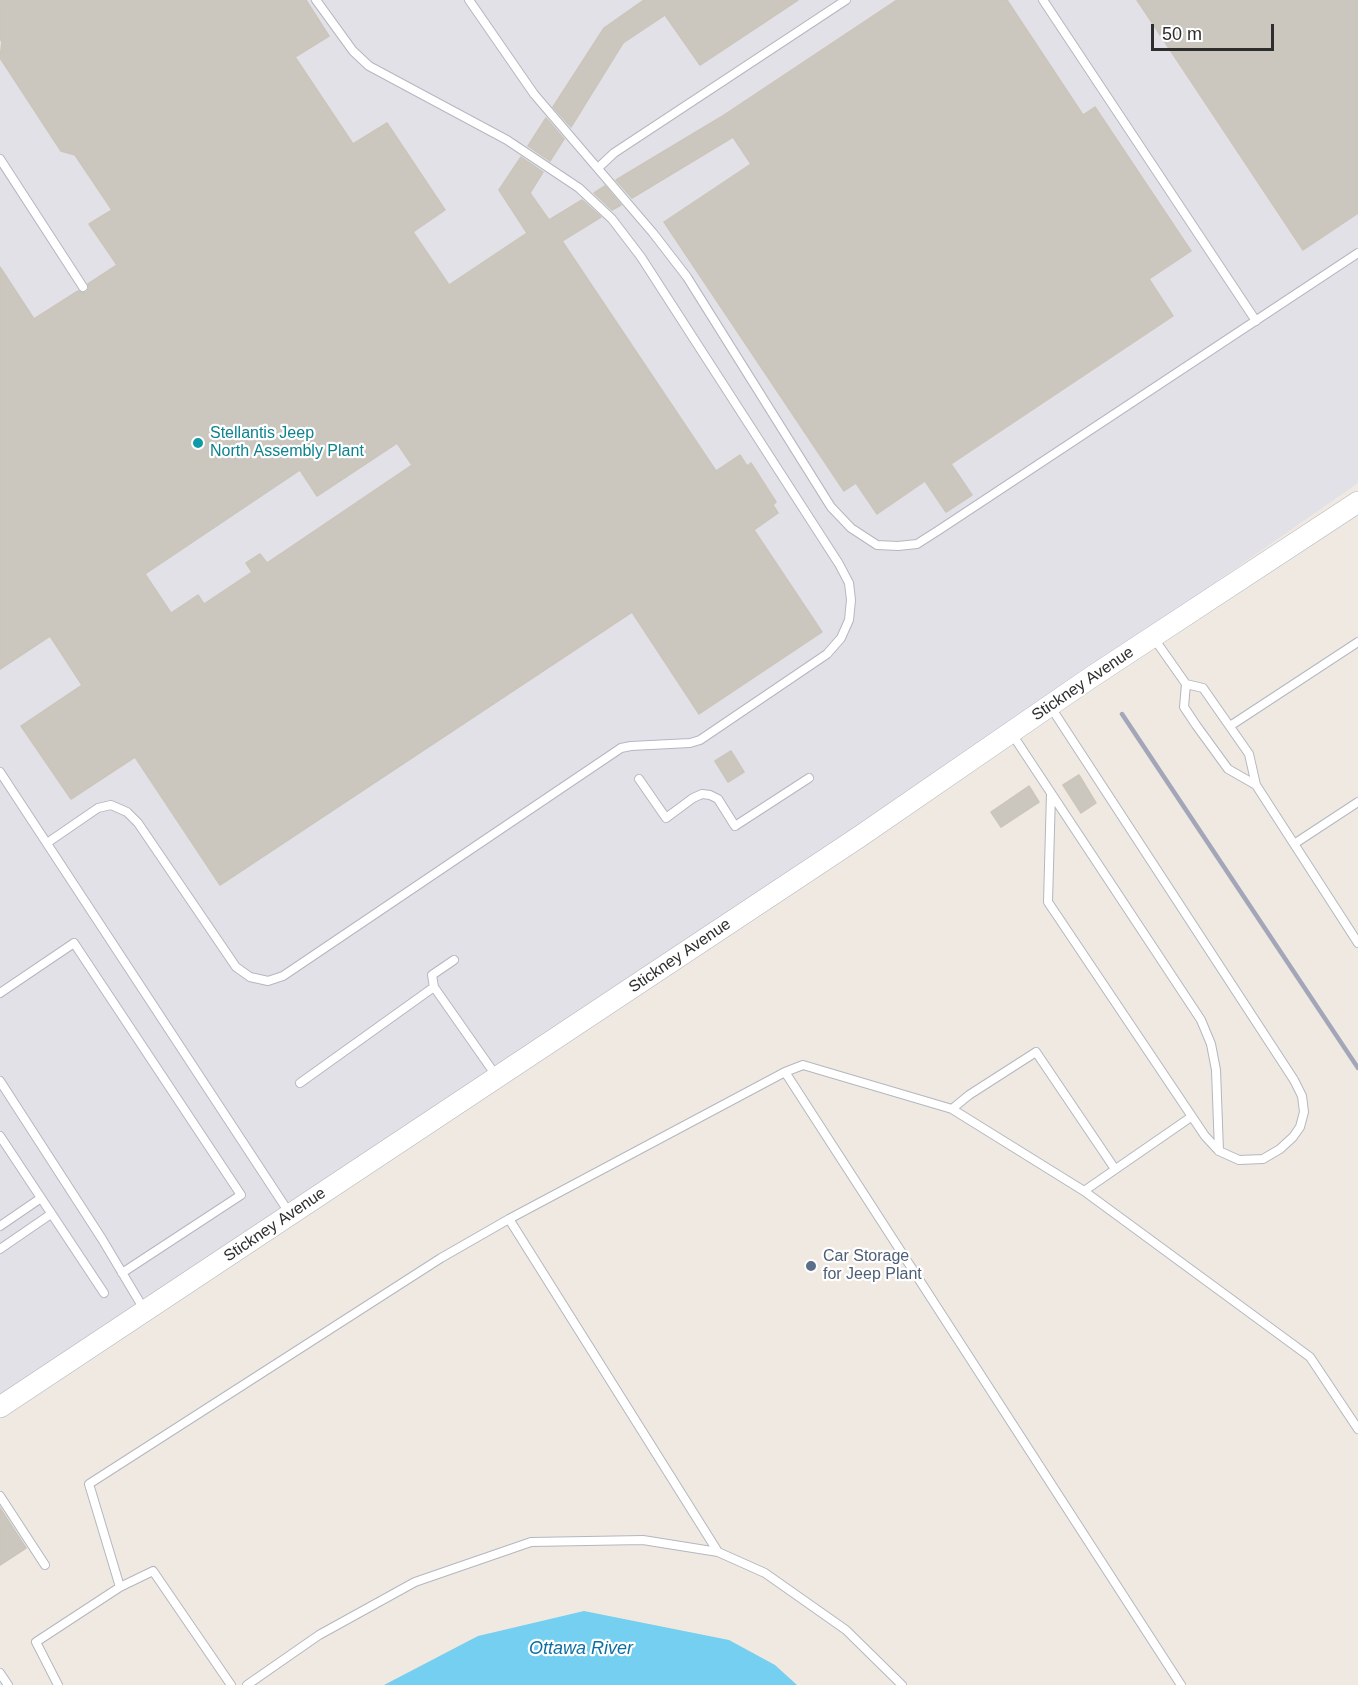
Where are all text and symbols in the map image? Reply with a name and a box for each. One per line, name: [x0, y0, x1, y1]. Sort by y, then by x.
scale bar: [1154, 12, 1277, 50]
text: 50 m: [1162, 24, 1202, 44]
place label: Stellantis Jeep North Assembly Plant: [210, 424, 364, 462]
marker: Stellantis Jeep North Assembly Plant: [191, 436, 205, 450]
street label: Stickney Avenue: [1028, 643, 1138, 725]
street label: Stickney Avenue: [625, 915, 735, 997]
street label: Stickney Avenue: [220, 1184, 330, 1266]
place label: Car Storage for Jeep Plant: [823, 1247, 922, 1285]
marker: Car Storage for Jeep Plant: [804, 1259, 818, 1273]
water label: Ottawa River: [529, 1638, 633, 1660]

